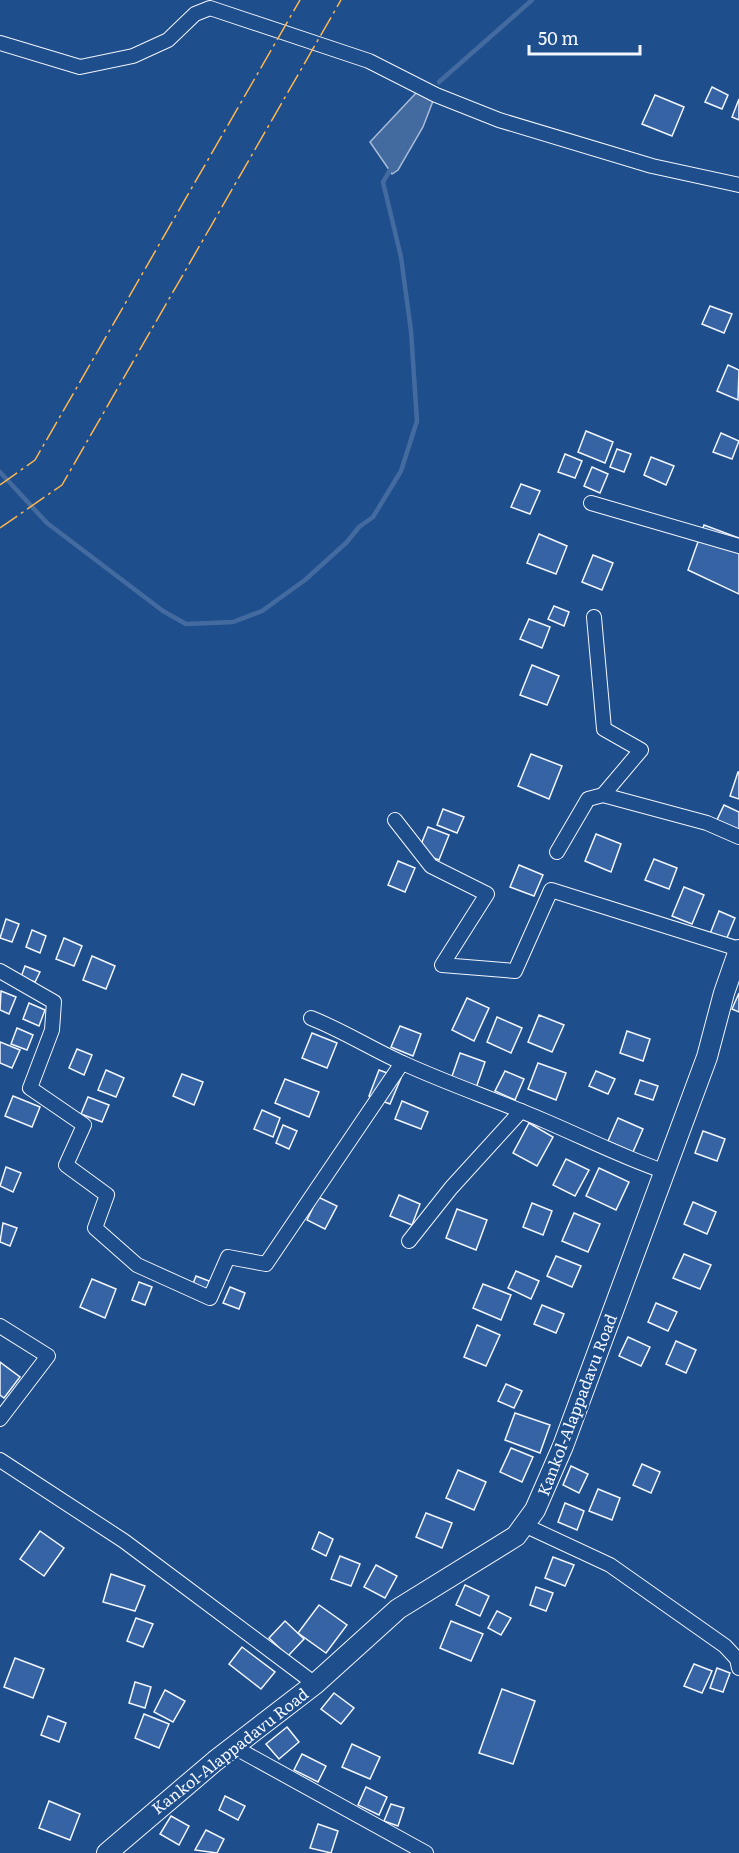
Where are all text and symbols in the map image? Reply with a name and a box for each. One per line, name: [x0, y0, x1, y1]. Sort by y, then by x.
scale bar: [529, 18, 640, 56]
text: 50 m: [538, 24, 579, 51]
street label: Kankol-Alappadavu Road: [530, 1310, 622, 1499]
street label: Kankol-Alappadavu Road: [146, 1681, 313, 1819]

